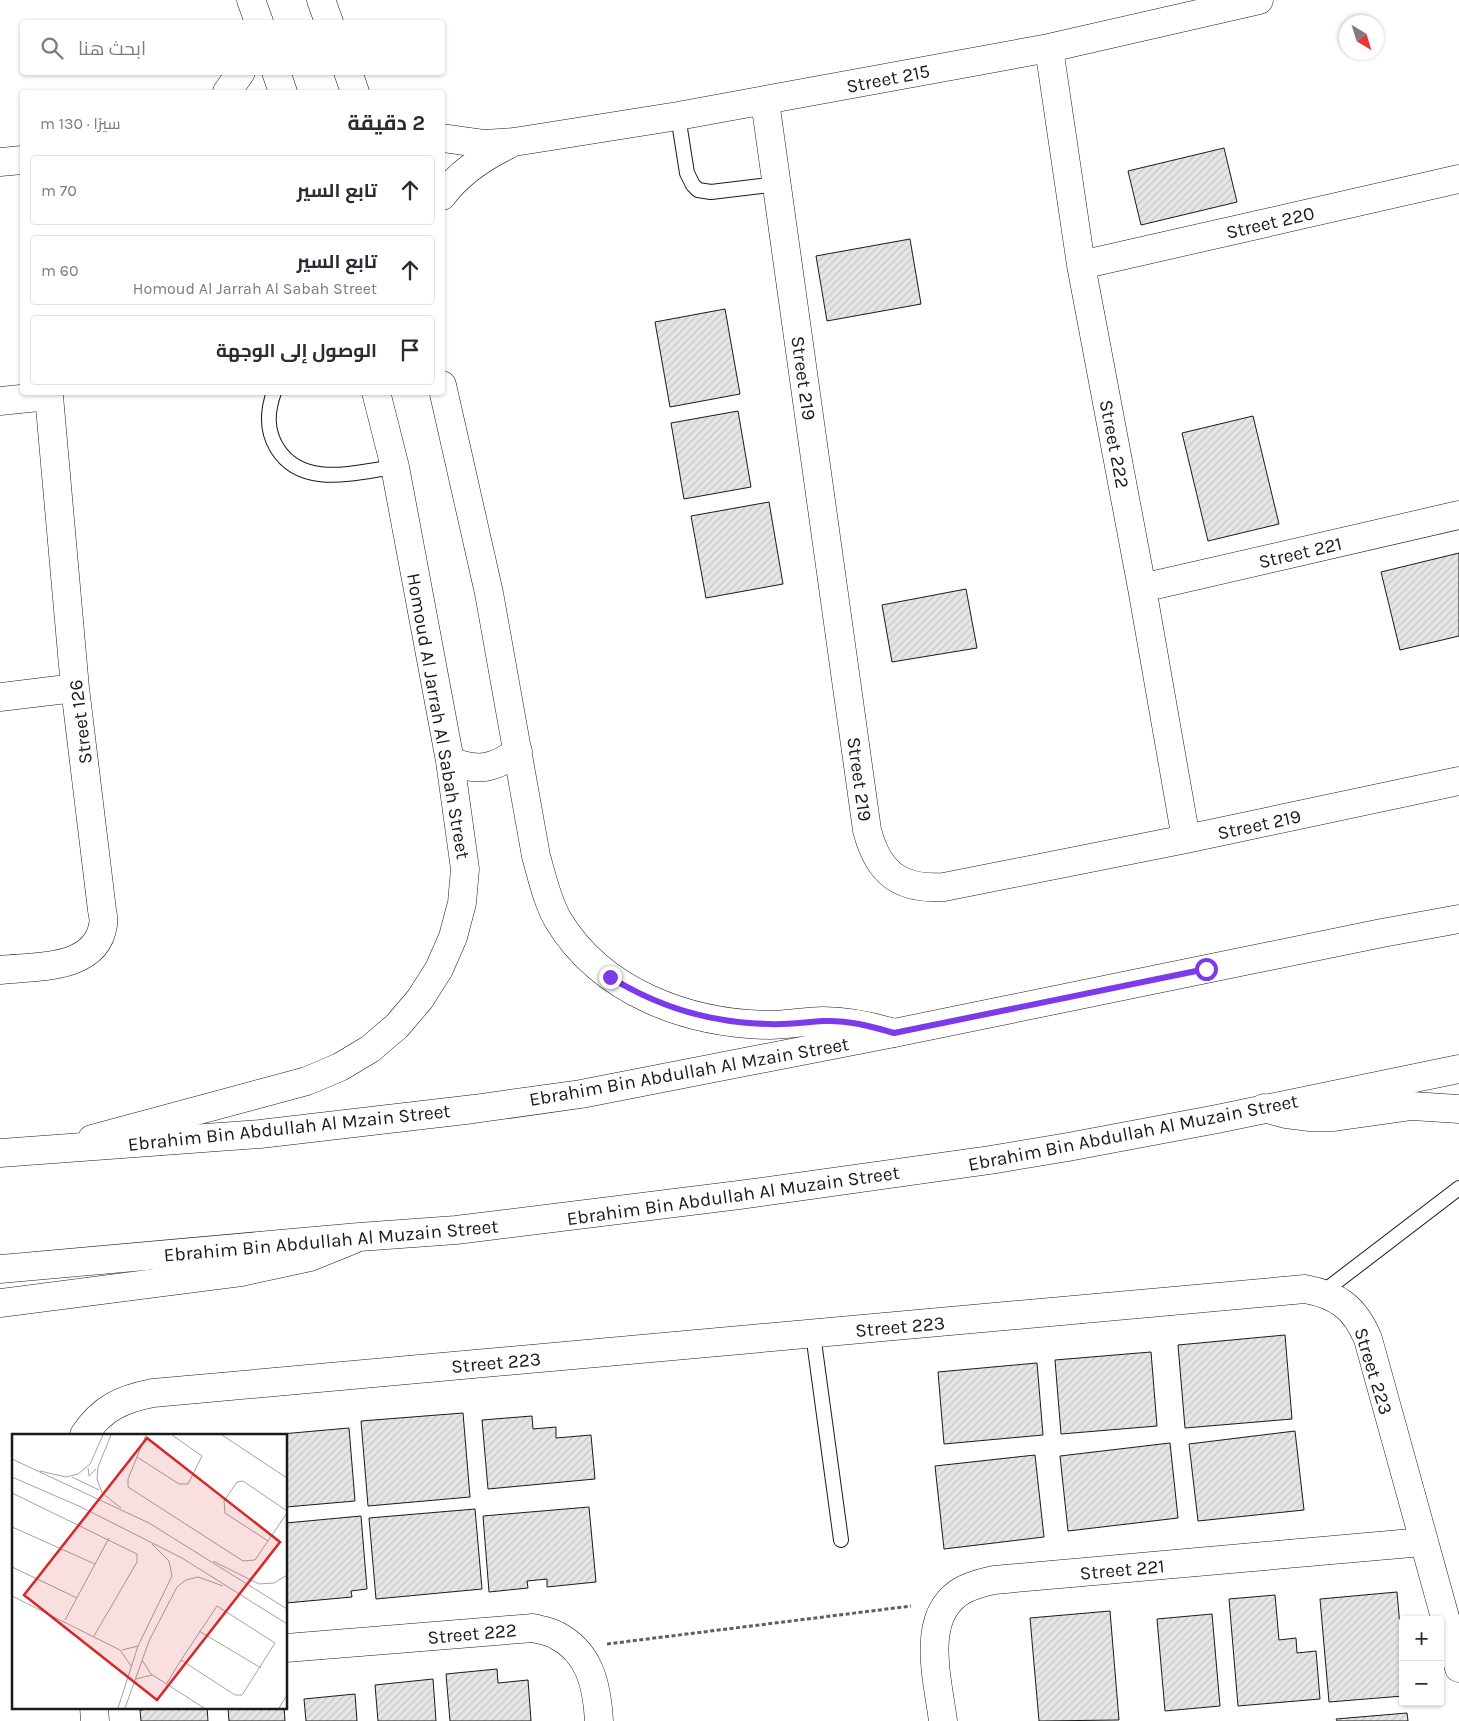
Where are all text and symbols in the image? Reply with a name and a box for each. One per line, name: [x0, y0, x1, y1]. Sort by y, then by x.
north arrow: [1339, 15, 1384, 60]
search box: [20, 20, 445, 75]
icon: search: [38, 34, 66, 62]
text: ابحث هنا: [78, 38, 146, 60]
street label: Street 215: [845, 60, 932, 98]
text: 2 دقيقة: [348, 111, 425, 135]
text: سيرًا · 130 m: [40, 114, 121, 133]
icon: ahead: [396, 176, 424, 204]
text: تابع السير: [297, 180, 377, 202]
text: 70 m: [41, 181, 77, 200]
street label: Street 220: [1224, 202, 1317, 244]
text: تابع السير: [297, 251, 377, 273]
icon: ahead: [396, 256, 424, 284]
text: 60 m: [41, 261, 78, 280]
text: Homoud Al Jarrah Al Sabah Street: [133, 279, 377, 298]
street label: Street 219: [786, 335, 820, 422]
icon: arrive: [396, 336, 424, 364]
text: الوصول إلى الوجهة: [216, 340, 377, 362]
street label: Street 222: [1095, 398, 1133, 490]
street label: Street 221: [1256, 533, 1344, 573]
street label: Homoud Al Jarrah Al Sabah Street: [402, 571, 474, 861]
street label: Street 126: [65, 678, 97, 765]
street label: Street 219: [842, 736, 876, 823]
street label: Street 219: [1215, 805, 1303, 845]
route start: [1195, 958, 1218, 981]
route end: [599, 966, 622, 989]
street label: Ebrahim Bin Abdullah Al Mzain Street: [528, 1033, 851, 1111]
street label: Ebrahim Bin Abdullah Al Muzain Street: [966, 1090, 1300, 1176]
street label: Ebrahim Bin Abdullah Al Mzain Street: [127, 1100, 451, 1156]
street label: Ebrahim Bin Abdullah Al Muzain Street: [565, 1162, 901, 1230]
street label: Ebrahim Bin Abdullah Al Muzain Street: [163, 1215, 499, 1267]
street label: Street 223: [854, 1312, 946, 1342]
street label: Street 223: [1349, 1325, 1397, 1418]
street label: Street 223: [450, 1348, 542, 1378]
inset map: [12, 1434, 288, 1708]
street label: Street 221: [1079, 1555, 1165, 1585]
map controls: [1399, 1616, 1444, 1706]
button: +: [1399, 1616, 1444, 1661]
street label: Street 222: [426, 1619, 518, 1649]
button: −: [1399, 1661, 1444, 1706]

